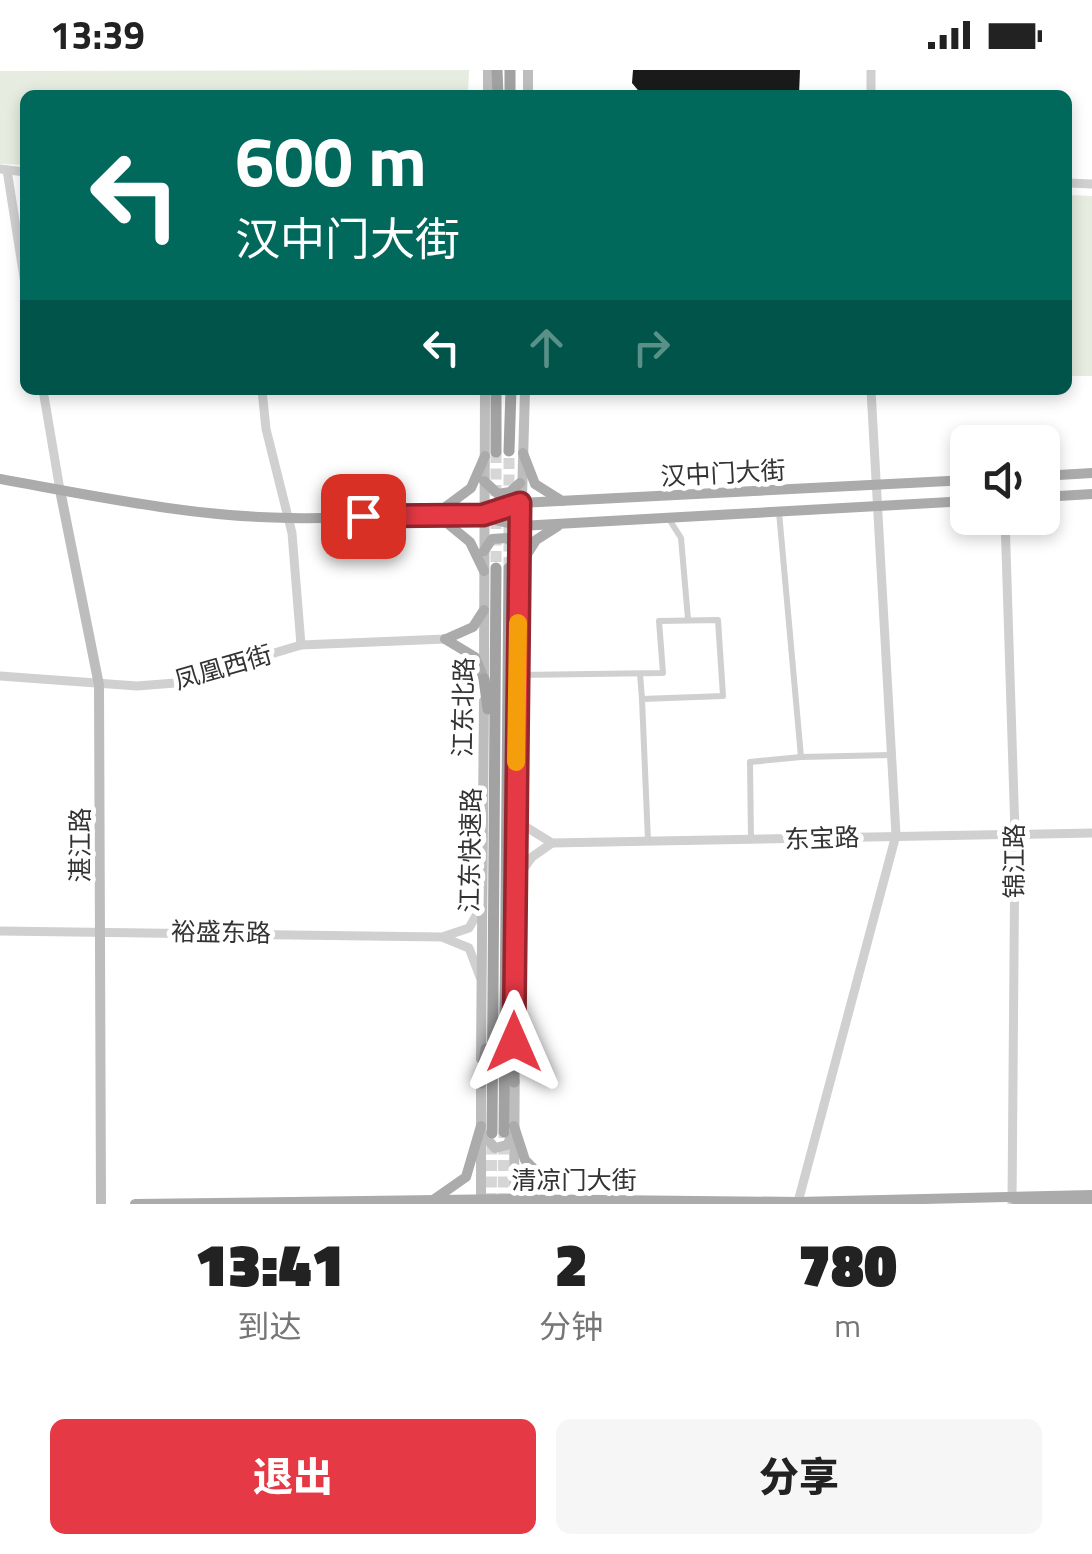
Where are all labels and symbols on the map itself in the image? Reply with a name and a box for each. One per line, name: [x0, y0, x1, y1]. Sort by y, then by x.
street label: 汉中门大街: [660, 451, 786, 495]
pin: [321, 474, 406, 559]
street label: 凤凰西街: [170, 635, 276, 699]
street label: 江东北路: [443, 657, 483, 757]
street label: 江东快速路: [450, 787, 490, 913]
street label: 湛江路: [61, 807, 99, 883]
street label: 东宝路: [784, 818, 860, 858]
street label: 锦江路: [995, 823, 1033, 899]
street label: 裕盛东路: [171, 912, 271, 952]
position arrow: [462, 990, 566, 1094]
street label: 清凉门大街: [511, 1161, 637, 1199]

